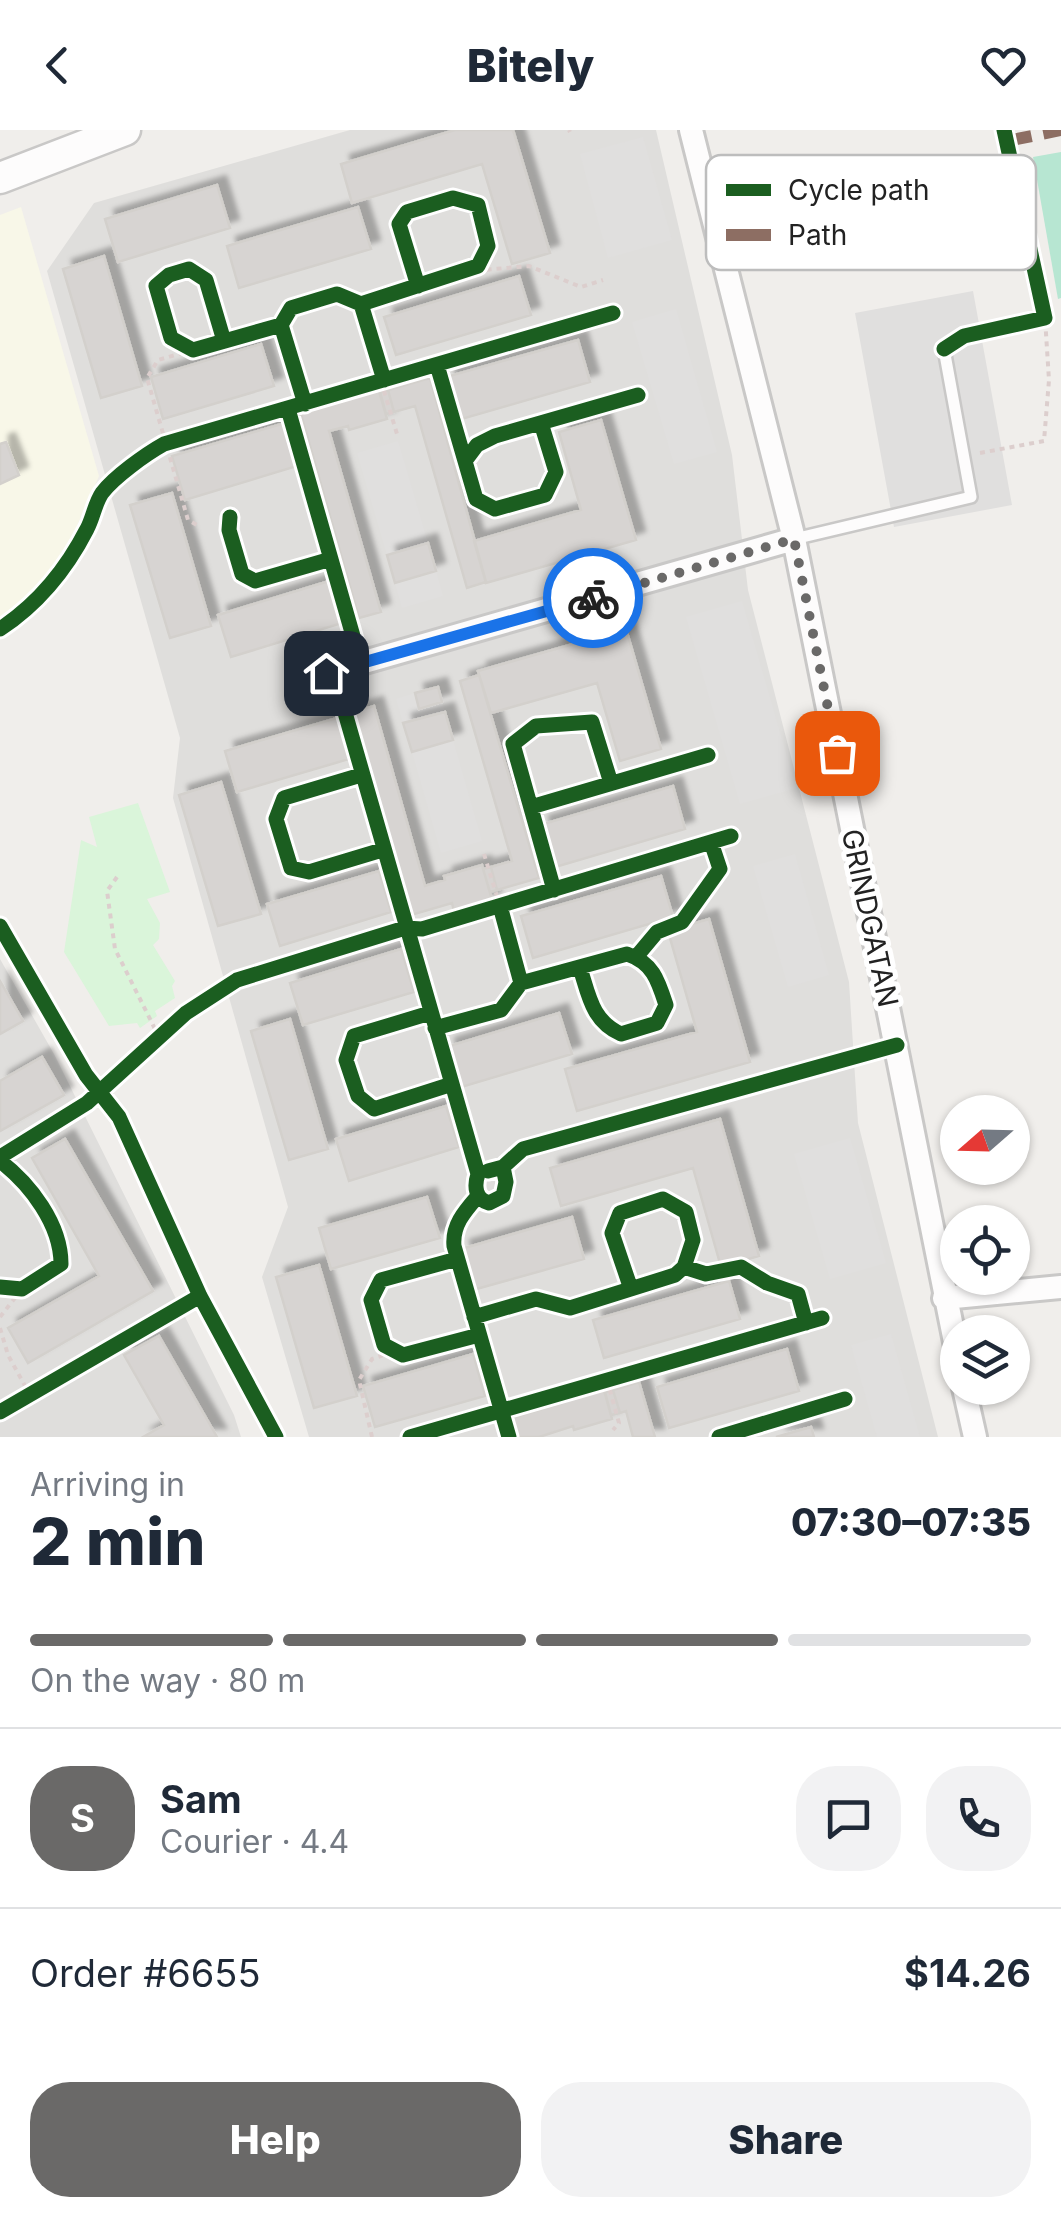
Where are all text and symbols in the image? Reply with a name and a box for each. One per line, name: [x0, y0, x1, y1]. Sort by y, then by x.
icon: back: [30, 38, 85, 93]
text: Bitely: [467, 38, 594, 93]
icon: heart: [976, 38, 1031, 93]
legend: [706, 155, 1036, 270]
text: Cycle path: [788, 173, 929, 207]
text: Path: [788, 218, 847, 252]
courier: [543, 548, 643, 648]
icon: bike: [566, 571, 621, 626]
pin: [284, 631, 369, 716]
icon: home: [299, 646, 354, 701]
pin: [795, 711, 880, 796]
icon: bag: [810, 726, 865, 781]
street label: GRINDGATAN: [835, 826, 905, 1010]
north arrow: [940, 1095, 1030, 1185]
map controls: [940, 1095, 1030, 1405]
button: locate: [940, 1205, 1030, 1295]
button: layers: [940, 1315, 1030, 1405]
text: Arriving in: [30, 1465, 185, 1504]
text: 07:30–07:35: [791, 1499, 1031, 1545]
text: 2 min: [30, 1502, 206, 1581]
text: On the way · 80 m: [30, 1661, 305, 1700]
button: chat: [796, 1766, 901, 1871]
button: phone: [926, 1766, 1031, 1871]
text: Sam: [160, 1776, 242, 1822]
text: S: [70, 1795, 95, 1841]
text: Courier · 4.4: [160, 1822, 349, 1861]
text: Order #6655: [30, 1950, 261, 1996]
text: $14.26: [904, 1950, 1031, 1996]
button: Help: [30, 2082, 521, 2197]
button: Share: [541, 2082, 1031, 2197]

